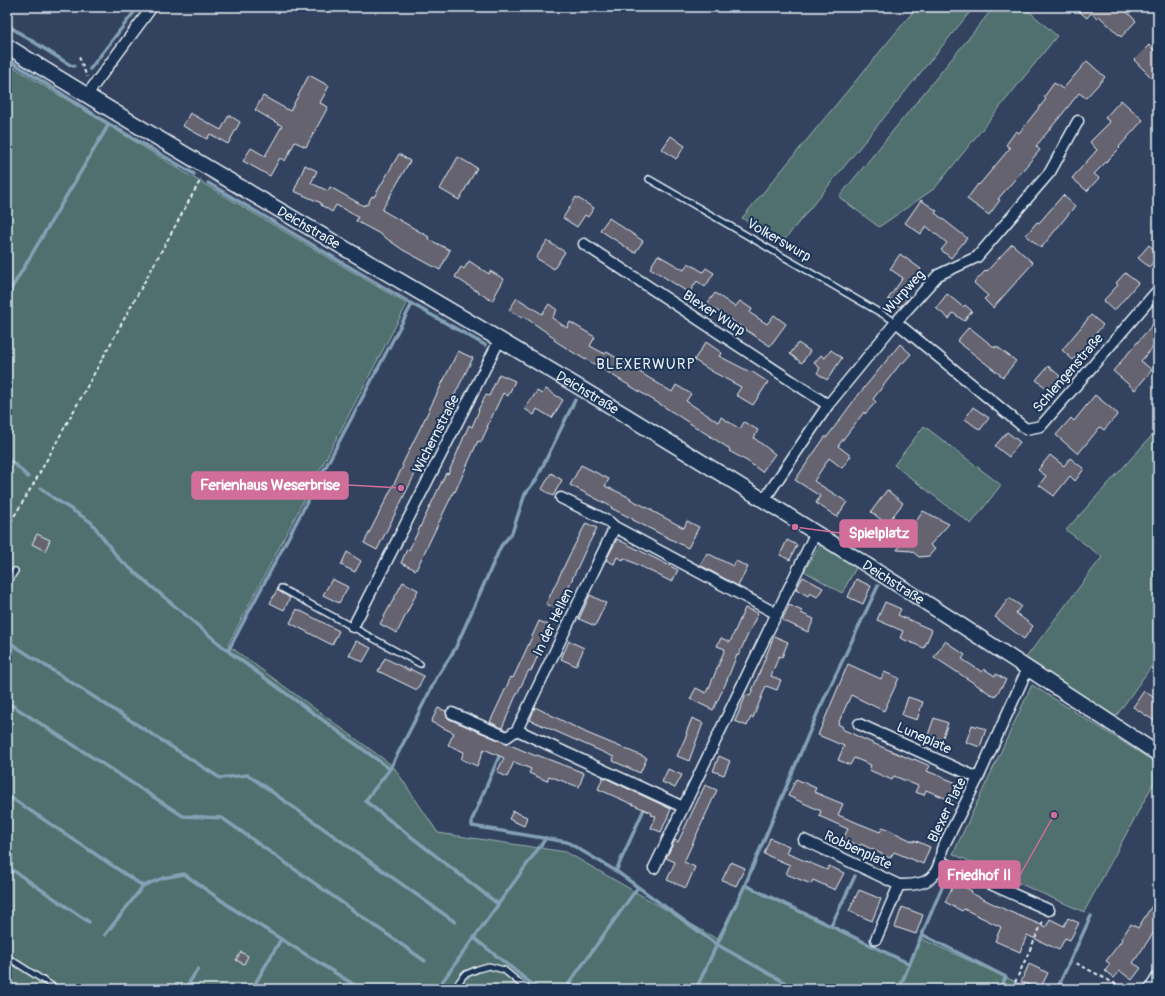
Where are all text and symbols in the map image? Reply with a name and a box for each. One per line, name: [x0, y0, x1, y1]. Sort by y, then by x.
street label: Deichstraße: [274, 202, 343, 252]
street label: Volkerswurp: [744, 215, 814, 265]
street label: Wurpweg: [880, 266, 928, 318]
street label: Blexer Wurp: [680, 287, 749, 340]
street label: Schlengenstraße: [1029, 330, 1107, 416]
district label: BLEXERWURP: [596, 355, 696, 374]
street label: Deichstraße: [553, 367, 622, 418]
street label: Wichernstraße: [409, 392, 463, 476]
callout: Ferienhaus Weserbrise: [192, 472, 348, 499]
text: Ferienhaus Weserbrise: [200, 476, 341, 495]
callout: Spielplatz: [840, 520, 917, 547]
text: Spielplatz: [849, 524, 909, 543]
street label: Deichstraße: [859, 556, 928, 608]
street label: In der Hellen: [529, 585, 577, 659]
street label: Luneplate: [894, 718, 954, 758]
street label: Blexer Plate: [924, 775, 970, 845]
street label: Robbenplate: [822, 827, 895, 873]
callout: Friedhof II: [939, 861, 1020, 888]
text: Friedhof II: [947, 866, 1011, 885]

